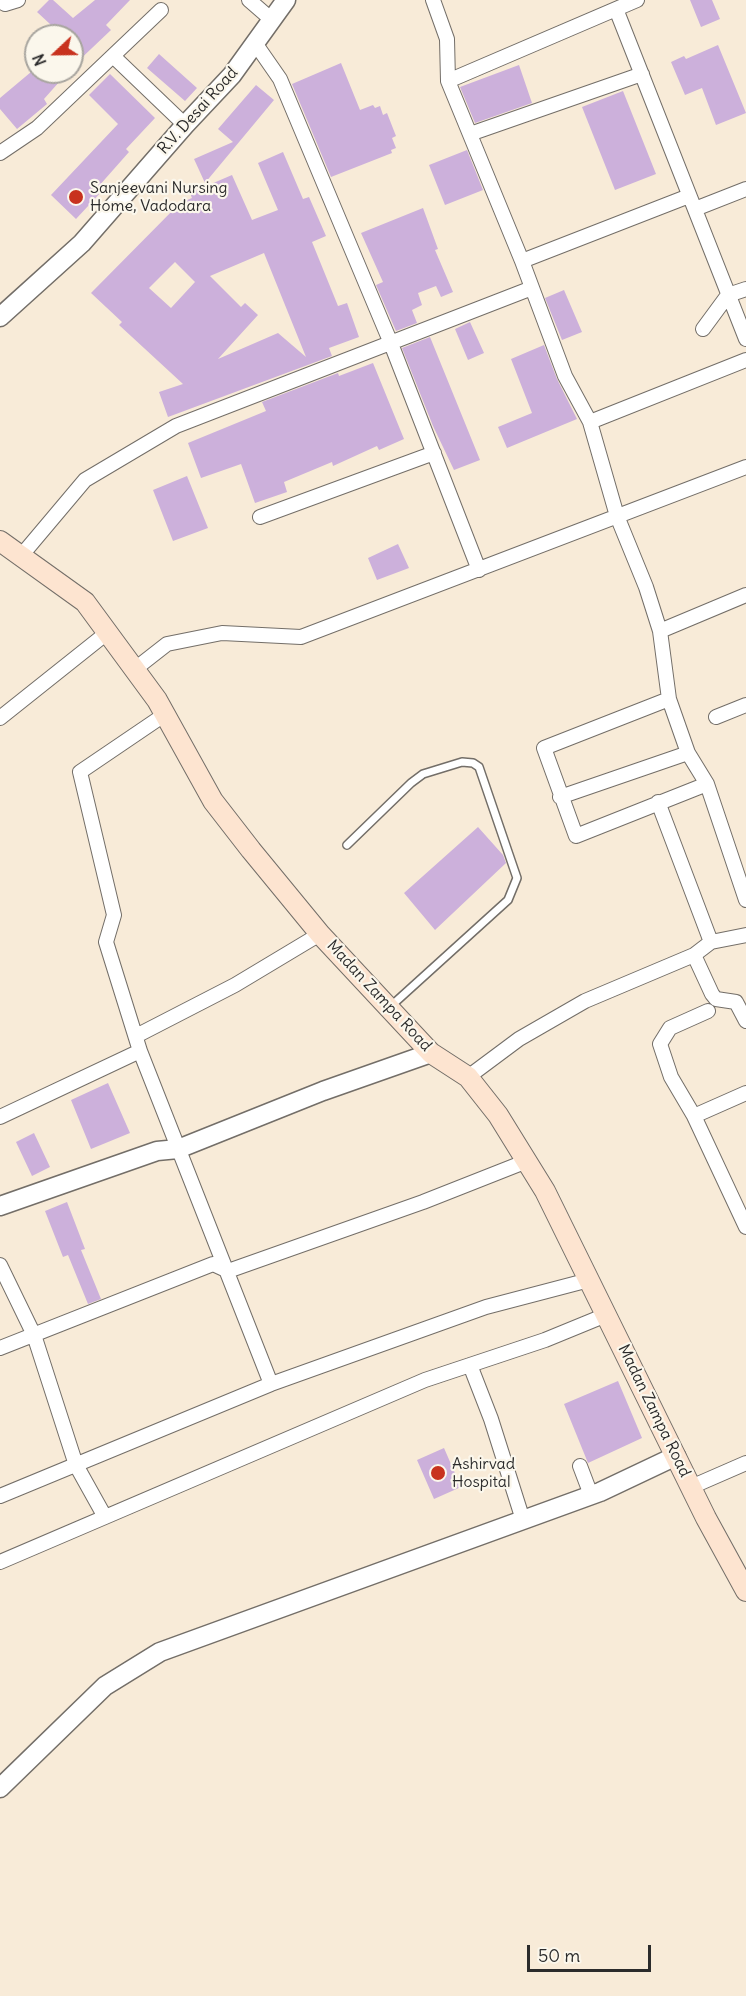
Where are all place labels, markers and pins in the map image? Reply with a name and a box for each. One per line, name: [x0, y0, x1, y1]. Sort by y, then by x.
place label: Sanjeevani Nursing Home, Vadodara: [90, 178, 227, 216]
marker: Sanjeevani Nursing Home, Vadodara: [67, 188, 85, 206]
place label: Ashirvad Hospital: [452, 1454, 515, 1492]
marker: Ashirvad Hospital: [429, 1464, 447, 1482]

